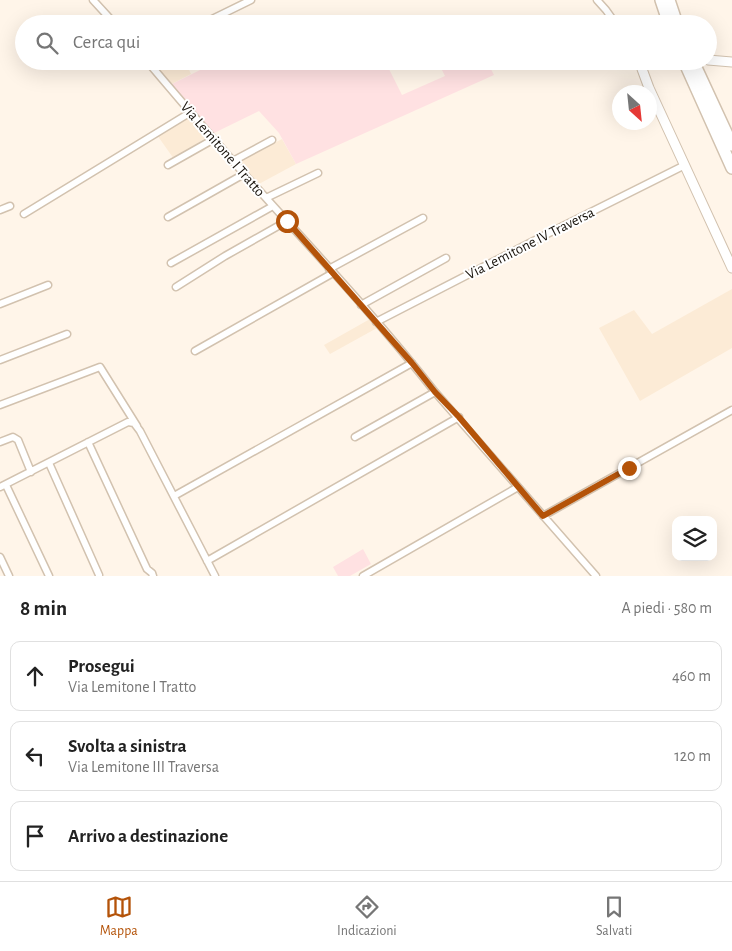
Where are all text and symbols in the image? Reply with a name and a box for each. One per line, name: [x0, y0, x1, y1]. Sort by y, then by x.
search box: [15, 15, 717, 70]
icon: search: [33, 29, 61, 57]
text: Cerca qui: [73, 33, 140, 52]
north arrow: [612, 85, 657, 130]
street label: Via Lemitone I Tratto: [178, 99, 268, 200]
street label: Via Lemitone IV Traversa: [464, 205, 597, 282]
route start: [276, 210, 299, 233]
route end: [618, 457, 641, 480]
map controls: [672, 516, 717, 561]
button: layers: [672, 516, 717, 561]
text: 8 min: [20, 598, 67, 619]
text: A piedi · 580 m: [621, 600, 712, 616]
text: Prosegui: [68, 657, 135, 676]
icon: ahead: [21, 662, 49, 690]
text: 460 m: [672, 668, 711, 684]
text: Via Lemitone I Tratto: [68, 679, 196, 695]
text: Svolta a sinistra: [68, 737, 187, 756]
icon: left: [21, 742, 49, 770]
text: 120 m: [674, 748, 711, 764]
text: Via Lemitone III Traversa: [68, 759, 219, 775]
icon: arrive: [21, 822, 49, 850]
text: Arrivo a destinazione: [68, 827, 228, 846]
tab: Mappa: [100, 893, 138, 940]
tab: Indicazioni: [337, 893, 397, 940]
tab: Salvati: [596, 893, 632, 940]

